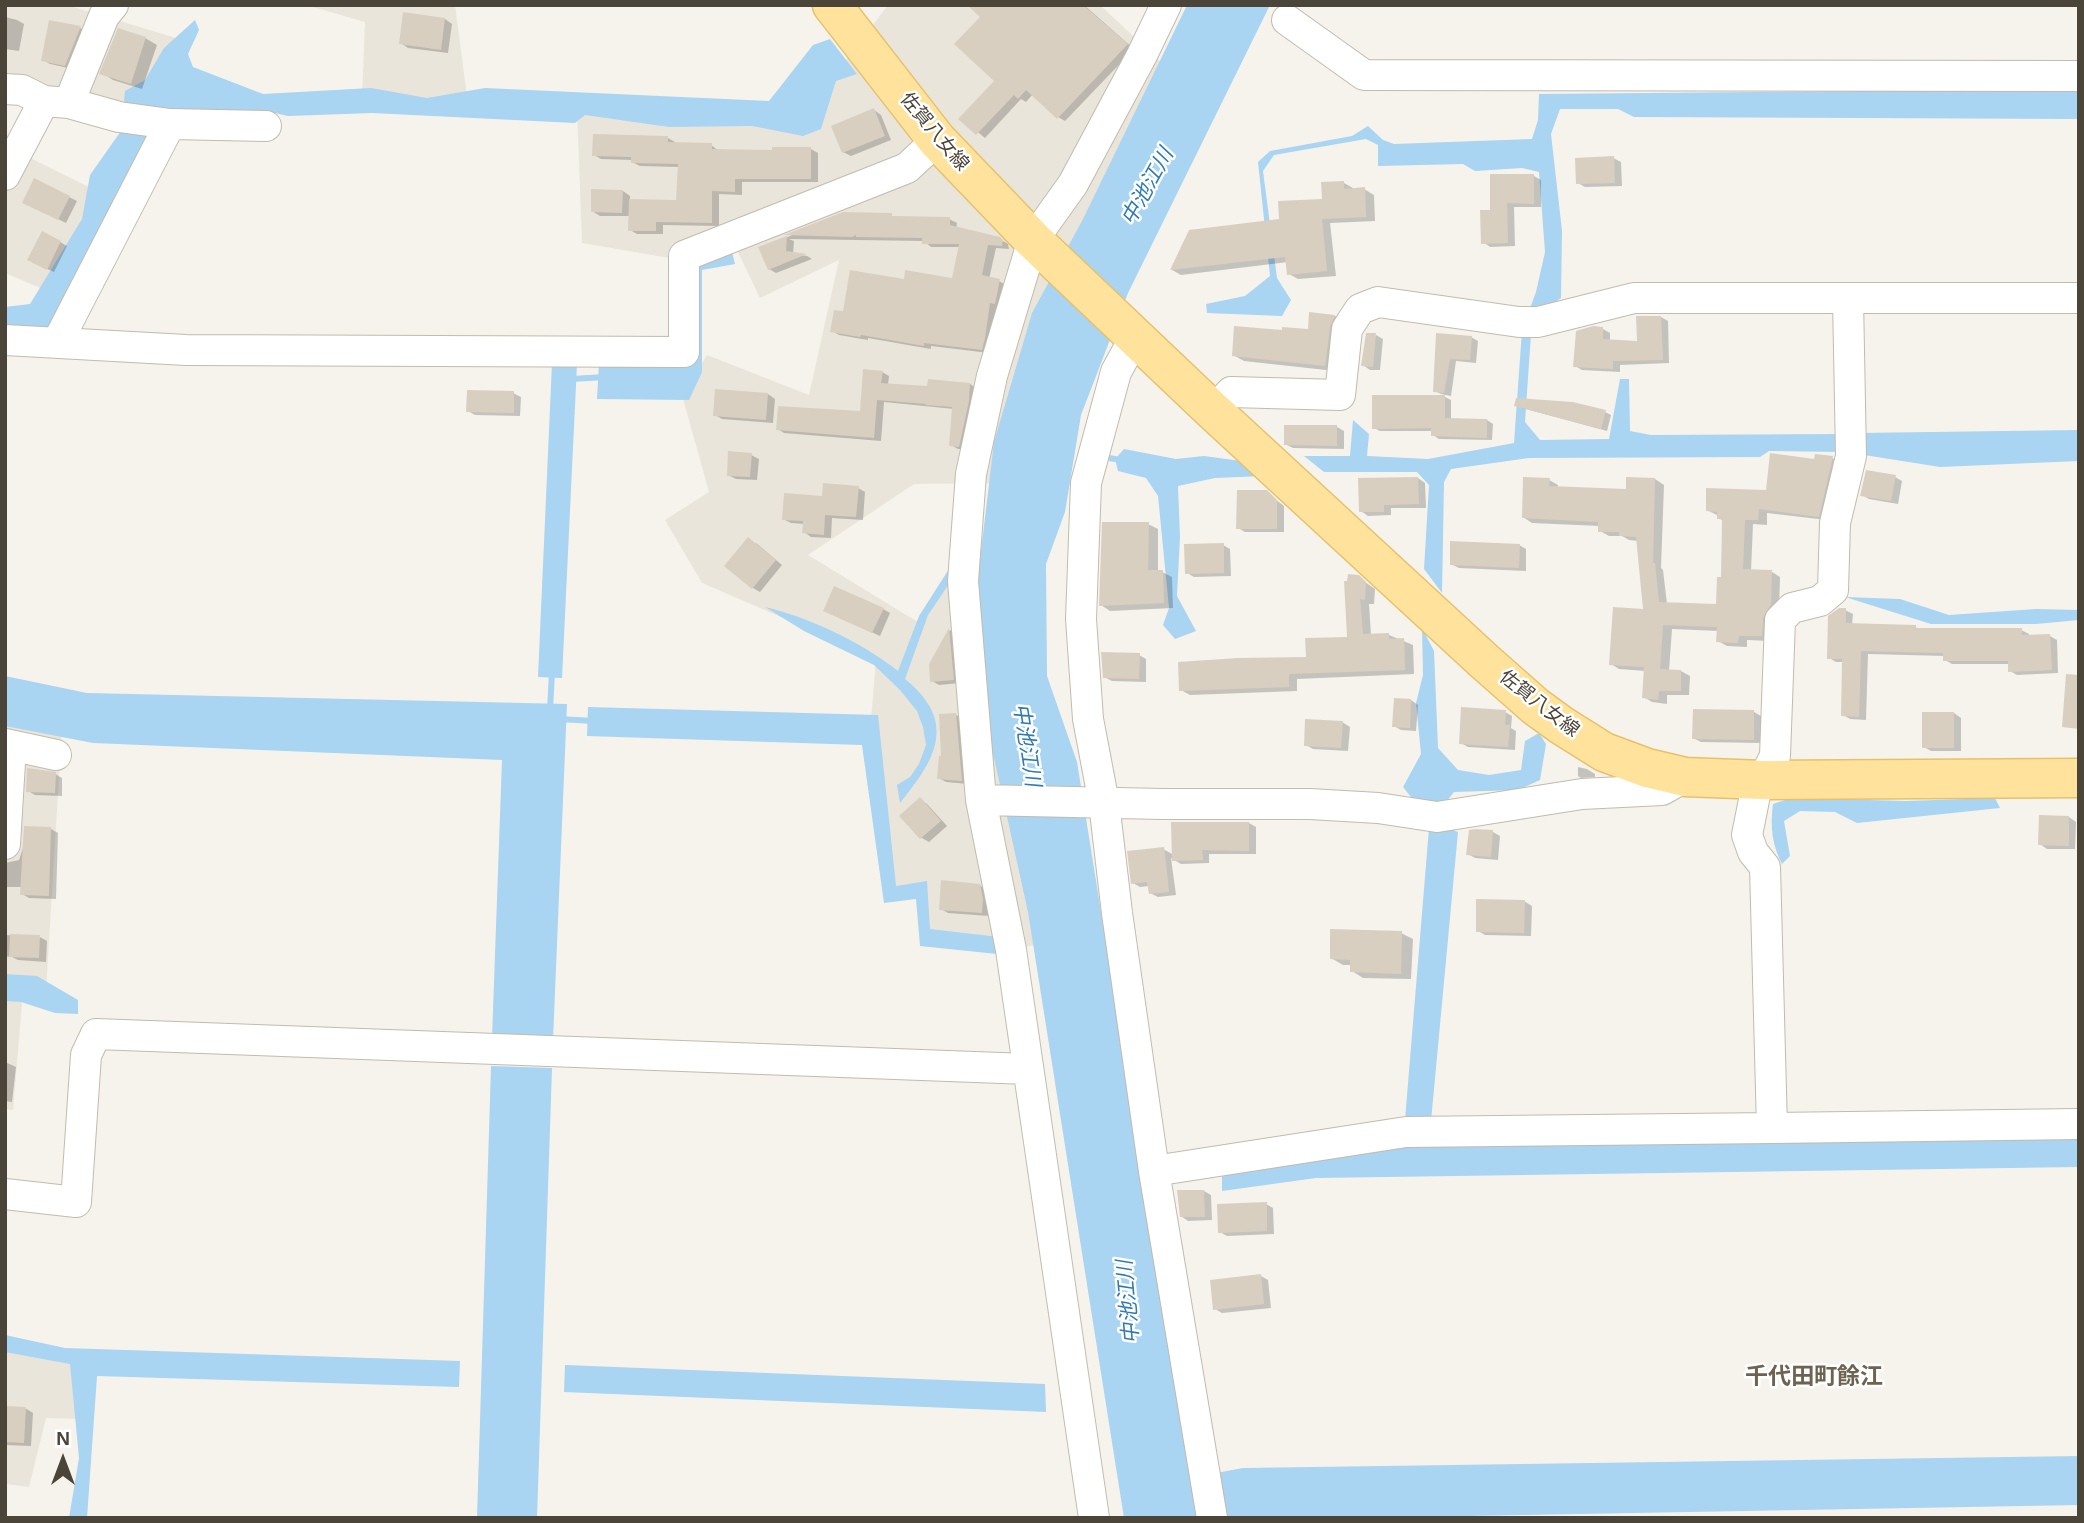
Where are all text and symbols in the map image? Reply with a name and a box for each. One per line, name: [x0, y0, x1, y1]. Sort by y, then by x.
street label: 佐賀八女線: [895, 88, 973, 176]
water label: 中池江川: [1117, 144, 1179, 230]
street label: 佐賀八女線: [1495, 666, 1583, 742]
water label: 中池江川: [1007, 702, 1045, 788]
water label: 中池江川: [1113, 1259, 1145, 1345]
district label: 千代田町餘江: [1745, 1364, 1883, 1392]
north arrow: [28, 1425, 98, 1495]
text: N: [56, 1428, 70, 1449]

